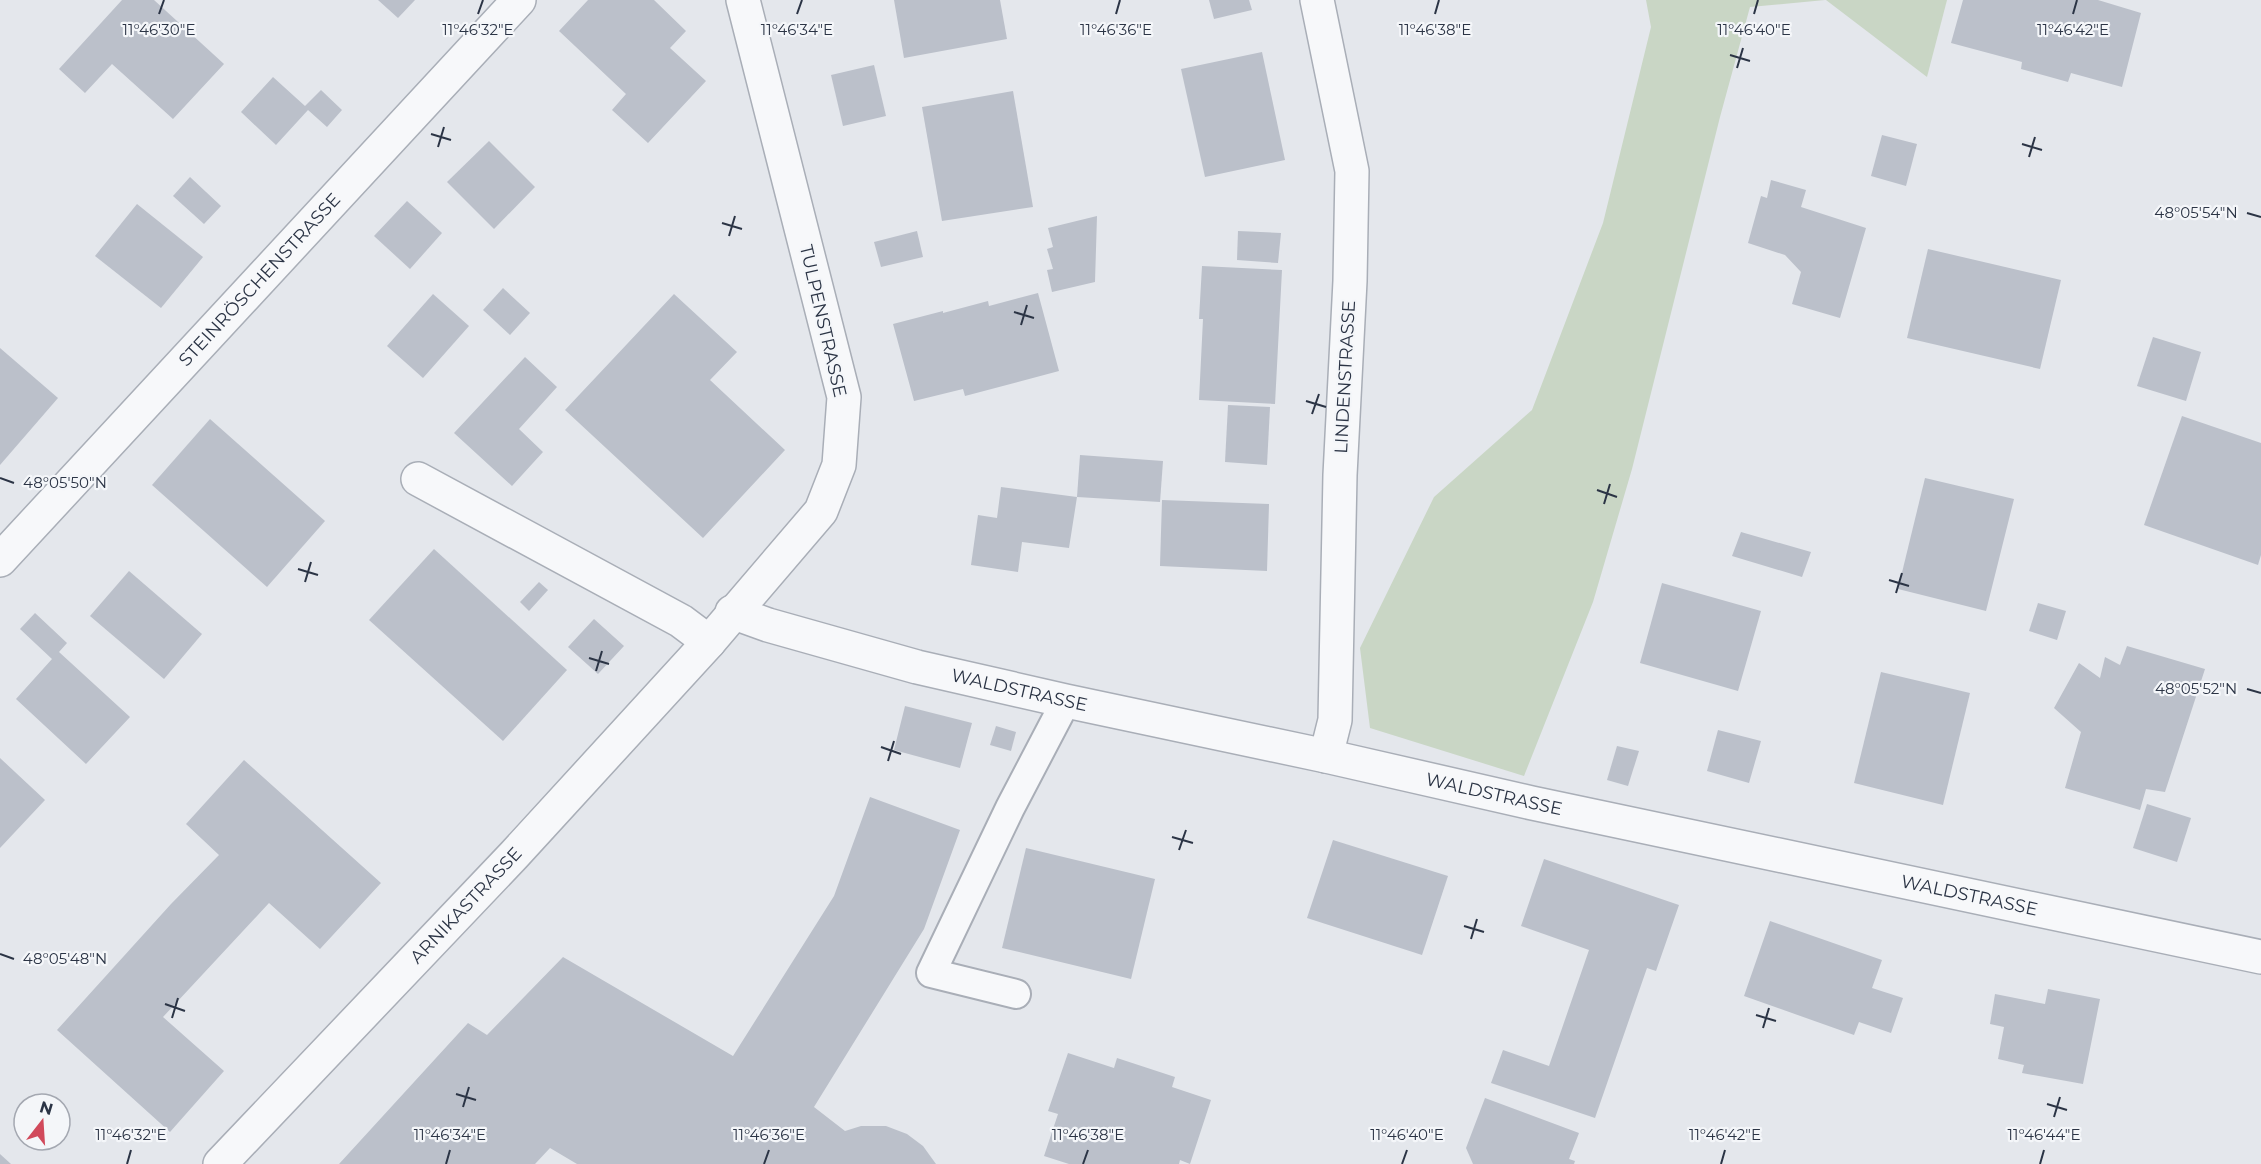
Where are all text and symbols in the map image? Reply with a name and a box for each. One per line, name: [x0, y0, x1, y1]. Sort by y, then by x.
text: 11°46'30"E: [123, 20, 195, 39]
text: 11°46'32"E: [442, 20, 514, 39]
text: 11°46'34"E: [761, 20, 833, 39]
text: 11°46'36"E: [1080, 20, 1152, 39]
text: 11°46'38"E: [1399, 20, 1471, 39]
text: 11°46'40"E: [1717, 20, 1791, 39]
text: 11°46'42"E: [2037, 20, 2109, 39]
street label: STEINRÖSCHENSTRASSE: [174, 189, 345, 371]
text: 48°05'54"N: [2154, 203, 2238, 222]
street label: TULPENSTRASSE: [795, 243, 851, 399]
street label: LINDENSTRASSE: [1330, 300, 1360, 454]
text: 48°05'50"N: [23, 473, 107, 492]
street label: WALDSTRASSE: [949, 664, 1089, 716]
text: 48°05'52"N: [2155, 679, 2237, 698]
street label: WALDSTRASSE: [1424, 768, 1564, 820]
street label: ARNIKASTRASSE: [406, 843, 527, 968]
street label: WALDSTRASSE: [1899, 870, 2040, 921]
text: 48°05'48"N: [23, 949, 107, 968]
north arrow: [12, 1092, 72, 1152]
text: N: [37, 1097, 55, 1119]
text: 11°46'32"E: [95, 1125, 167, 1144]
text: 11°46'34"E: [414, 1125, 486, 1144]
text: 11°46'36"E: [733, 1125, 805, 1144]
text: 11°46'38"E: [1052, 1125, 1124, 1144]
text: 11°46'40"E: [1370, 1125, 1444, 1144]
text: 11°46'42"E: [1689, 1125, 1761, 1144]
text: 11°46'44"E: [2008, 1125, 2080, 1144]

